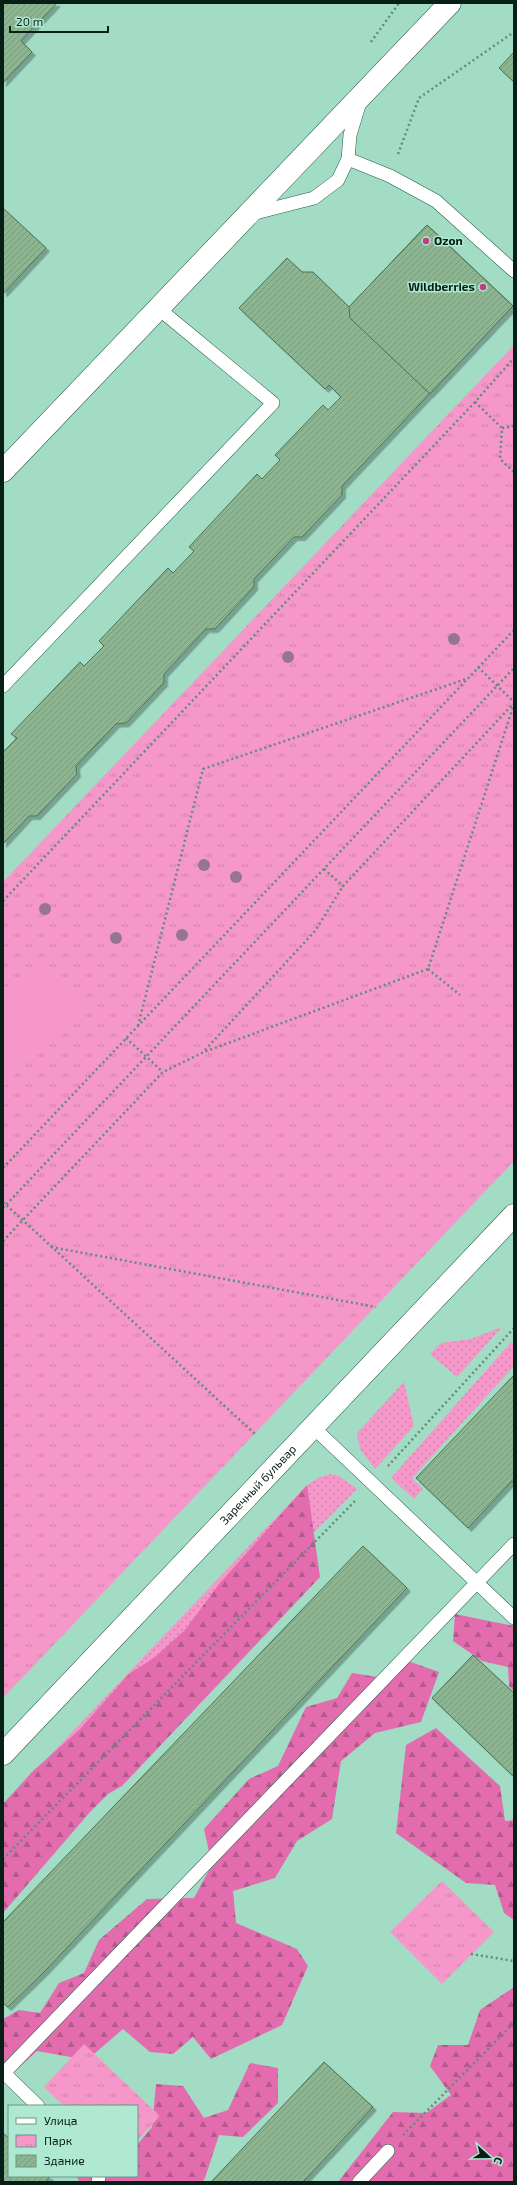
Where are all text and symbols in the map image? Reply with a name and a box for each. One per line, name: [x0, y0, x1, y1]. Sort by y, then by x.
scale bar: [10, 8, 108, 34]
text: 20 m: [16, 14, 43, 28]
place label: Ozon: [434, 233, 463, 247]
marker: Ozon: [421, 236, 431, 246]
place label: Wildberries: [408, 279, 475, 293]
marker: Wildberries: [478, 282, 488, 292]
street label: Заречный бульвар: [216, 1441, 299, 1527]
legend: [8, 2105, 138, 2177]
text: Улица: [44, 2113, 77, 2127]
text: Парк: [44, 2133, 73, 2147]
north arrow: [469, 2137, 509, 2177]
text: Здание: [44, 2153, 85, 2167]
text: С: [491, 2155, 506, 2167]

